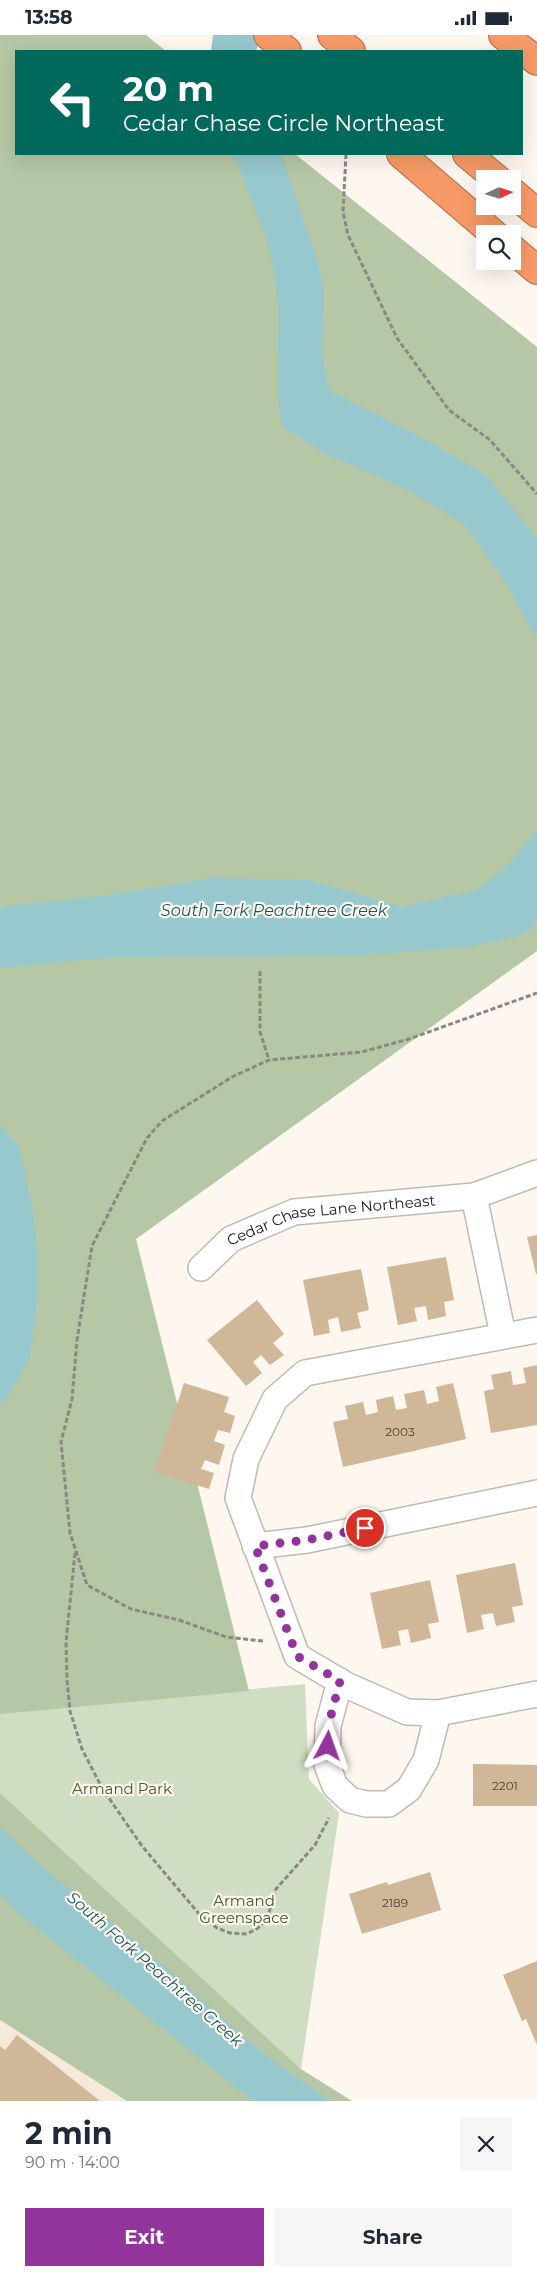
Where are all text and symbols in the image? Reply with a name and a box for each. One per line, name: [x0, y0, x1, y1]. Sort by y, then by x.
text: 13:58: [25, 6, 73, 29]
text: 20 m: [123, 67, 214, 110]
icon: left: [40, 70, 105, 135]
text: Cedar Chase Circle Northeast: [123, 110, 445, 137]
north arrow: [476, 170, 521, 215]
map controls: [476, 170, 521, 270]
button: search: [476, 225, 521, 270]
water label: South Fork Peachtree Creek: [161, 901, 389, 920]
street label: Cedar Chase Lane Northeast: [224, 1190, 436, 1249]
house number: 2003: [385, 1424, 415, 1439]
pin: [344, 1507, 386, 1549]
icon: arrive: [351, 1514, 379, 1542]
position arrow: [301, 1719, 353, 1771]
house number: 2201: [492, 1778, 518, 1793]
park label: Armand Park: [72, 1779, 172, 1798]
water label: South Fork Peachtree Creek: [63, 1888, 248, 2051]
park label: Armand Greenspace: [199, 1891, 289, 1927]
house number: 2189: [382, 1895, 408, 1910]
text: 2 min: [25, 2115, 112, 2152]
button: close: [460, 2118, 512, 2170]
text: 90 m · 14:00: [25, 2153, 120, 2172]
button: Exit: [25, 2208, 264, 2266]
button: Share: [274, 2208, 512, 2266]

